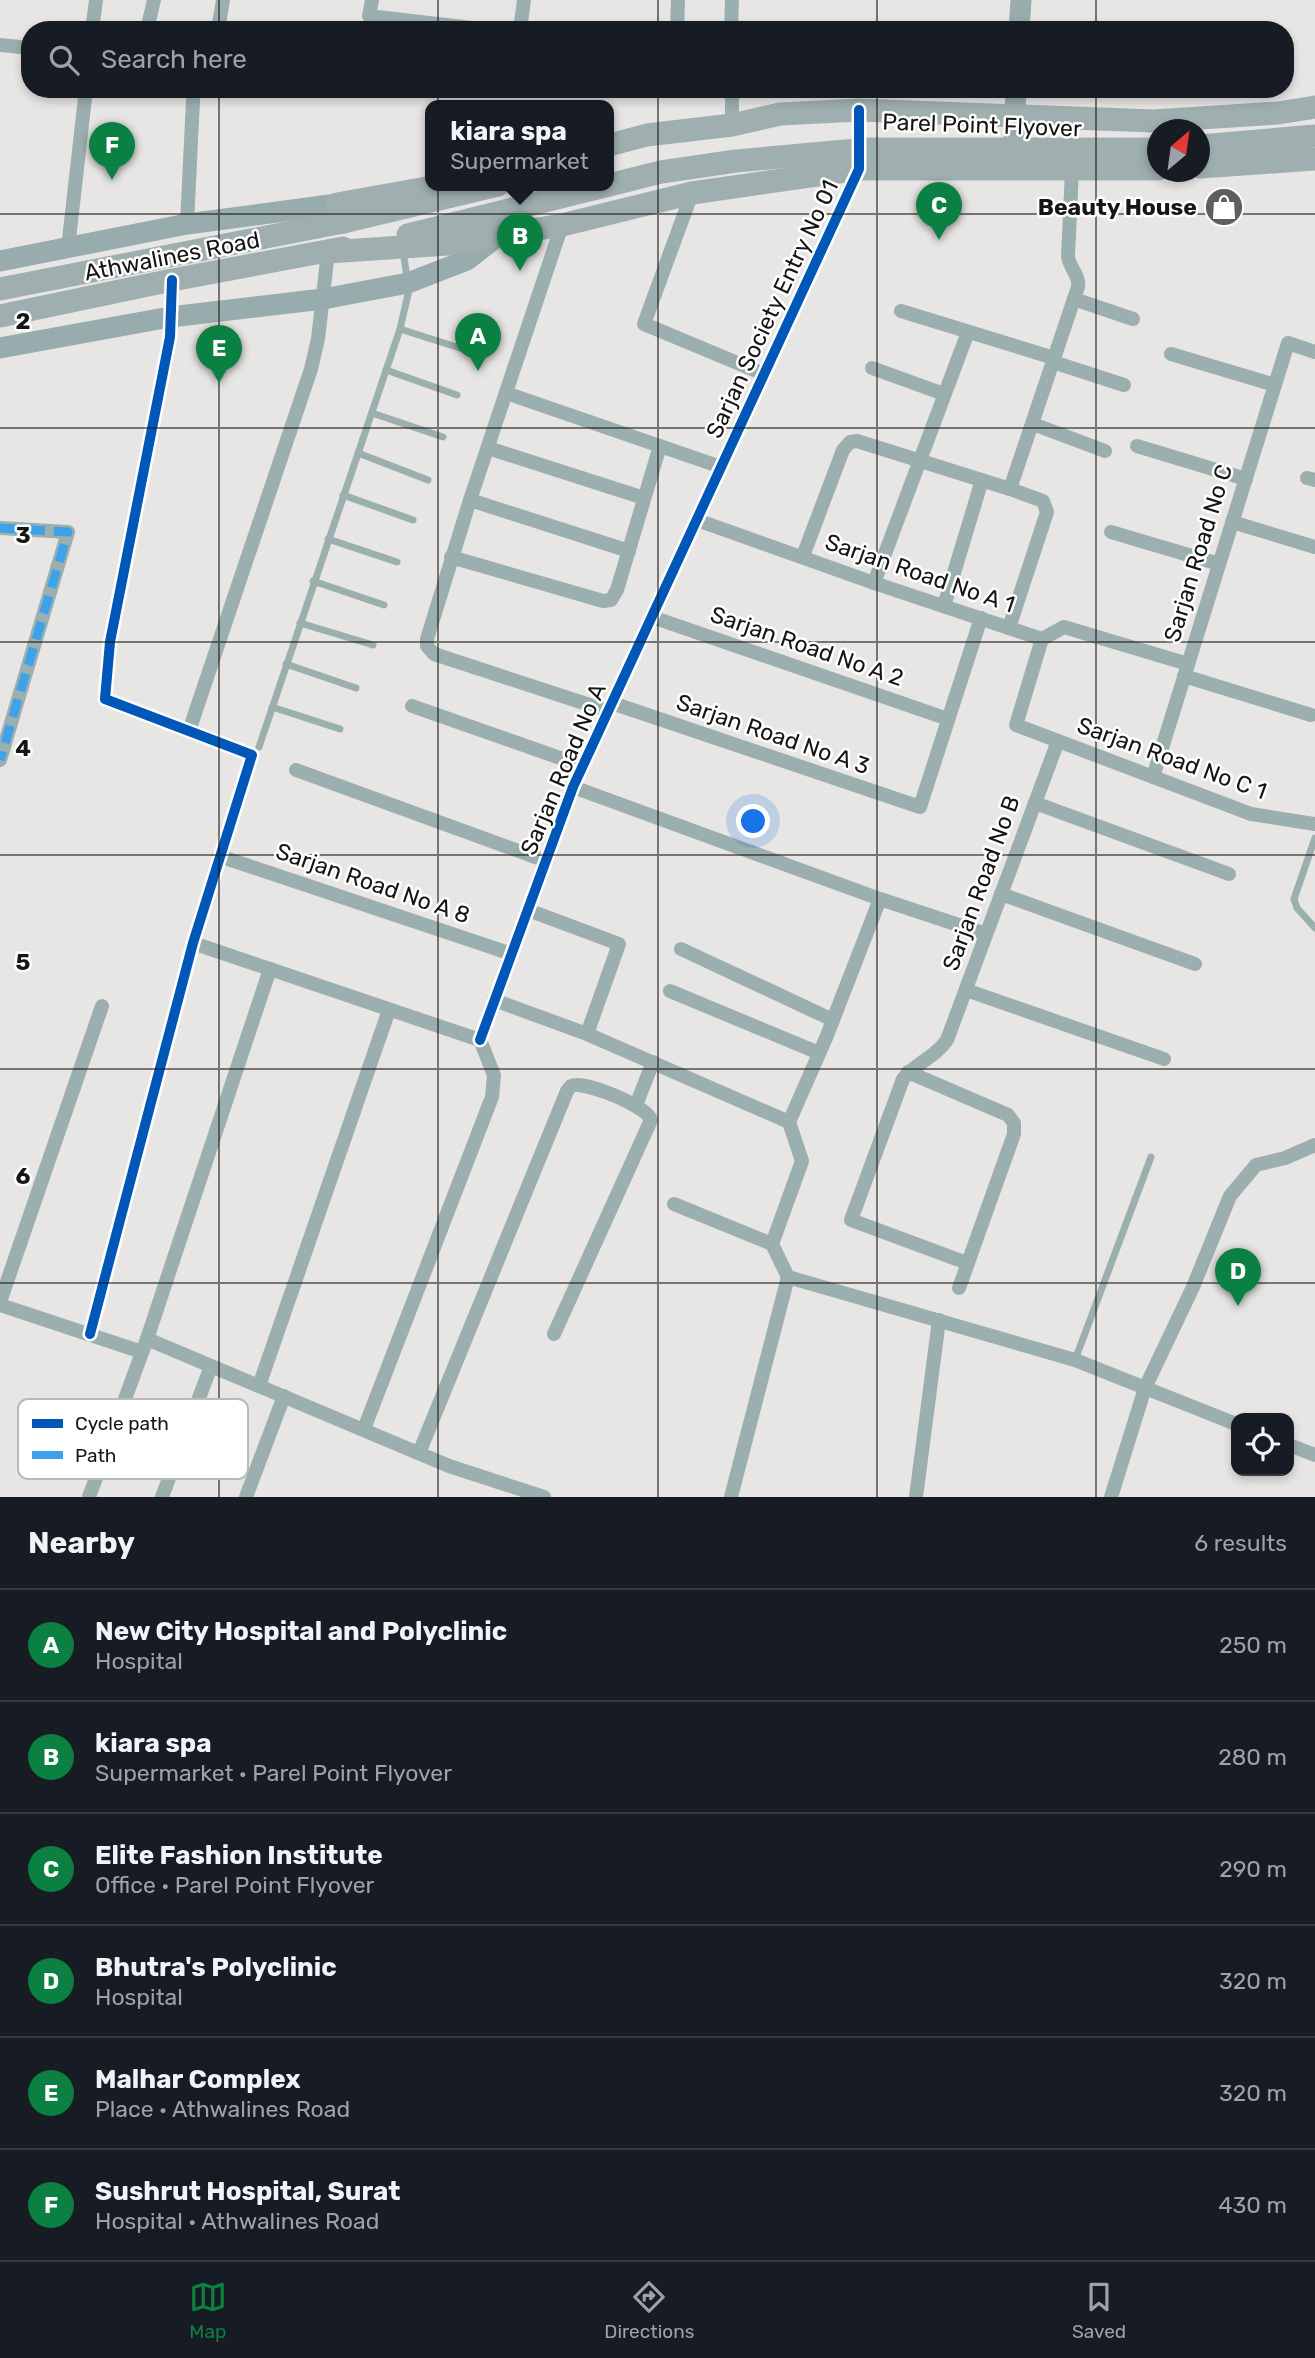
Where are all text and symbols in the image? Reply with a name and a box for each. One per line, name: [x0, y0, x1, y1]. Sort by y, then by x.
search box: [21, 21, 1294, 98]
icon: search: [45, 41, 83, 79]
text: Search here: [101, 44, 247, 75]
popup: [425, 100, 614, 191]
street label: Parel Point Flyover: [882, 108, 1083, 142]
text: kiara spa: [450, 116, 567, 147]
north arrow: [1147, 119, 1210, 182]
pin: F: [89, 122, 135, 180]
text: Supermarket: [450, 147, 589, 175]
street label: Sarjan Society Entry No 01: [700, 175, 844, 443]
pin: C: [916, 182, 962, 240]
shop icon: Beauty House: [1203, 186, 1245, 228]
place label: Beauty House: [1038, 193, 1197, 221]
pin: B: [497, 213, 543, 271]
street label: Athwalines Road: [82, 225, 262, 287]
text: 2: [16, 307, 30, 335]
pin: A: [455, 313, 501, 371]
pin: E: [196, 325, 242, 383]
street label: Sarjan Road No C: [1158, 461, 1238, 645]
text: 3: [15, 521, 31, 549]
street label: Sarjan Road No A 1: [822, 527, 1018, 619]
street label: Sarjan Road No A 2: [707, 600, 907, 692]
street label: Sarjan Road No A: [514, 679, 612, 859]
street label: Sarjan Road No A 3: [673, 688, 873, 780]
street label: Sarjan Road No C 1: [1073, 711, 1271, 805]
text: 4: [15, 734, 31, 762]
street label: Sarjan Road No B: [936, 792, 1026, 974]
your location: [736, 804, 770, 838]
street label: Sarjan Road No A 8: [272, 837, 474, 929]
text: 5: [16, 948, 31, 976]
text: 6: [16, 1162, 31, 1190]
pin: D: [1215, 1248, 1261, 1306]
legend: [18, 1399, 248, 1479]
text: Cycle path: [75, 1412, 169, 1435]
map controls: [1231, 1413, 1294, 1476]
button: locate: [1231, 1413, 1294, 1476]
text: Path: [75, 1444, 116, 1467]
text: Nearby: [28, 1525, 135, 1561]
text: 6 results: [1194, 1529, 1287, 1557]
text: New City Hospital and Polyclinic: [95, 1616, 507, 1647]
text: A: [43, 1631, 59, 1659]
text: 250 m: [1219, 1631, 1287, 1659]
text: Hospital: [95, 1647, 183, 1675]
text: kiara spa: [95, 1728, 212, 1759]
text: B: [43, 1743, 59, 1771]
text: 280 m: [1218, 1743, 1287, 1771]
text: Supermarket · Parel Point Flyover: [95, 1759, 452, 1787]
text: Elite Fashion Institute: [95, 1840, 383, 1871]
text: C: [43, 1855, 59, 1883]
text: 290 m: [1219, 1855, 1287, 1883]
text: Office · Parel Point Flyover: [95, 1871, 374, 1899]
text: Bhutra's Polyclinic: [95, 1952, 337, 1983]
text: D: [43, 1967, 59, 1995]
text: 320 m: [1219, 1967, 1287, 1995]
text: Hospital: [95, 1983, 183, 2011]
text: Malhar Complex: [95, 2064, 300, 2095]
text: E: [44, 2079, 58, 2107]
text: 320 m: [1219, 2079, 1287, 2107]
text: Place · Athwalines Road: [95, 2095, 350, 2123]
text: Sushrut Hospital, Surat: [95, 2176, 400, 2207]
text: F: [44, 2191, 58, 2219]
text: 430 m: [1218, 2191, 1287, 2219]
text: Hospital · Athwalines Road: [95, 2207, 379, 2235]
tab: Map: [189, 2278, 227, 2343]
tab: Directions: [604, 2278, 694, 2343]
tab: Saved: [1072, 2278, 1126, 2343]

